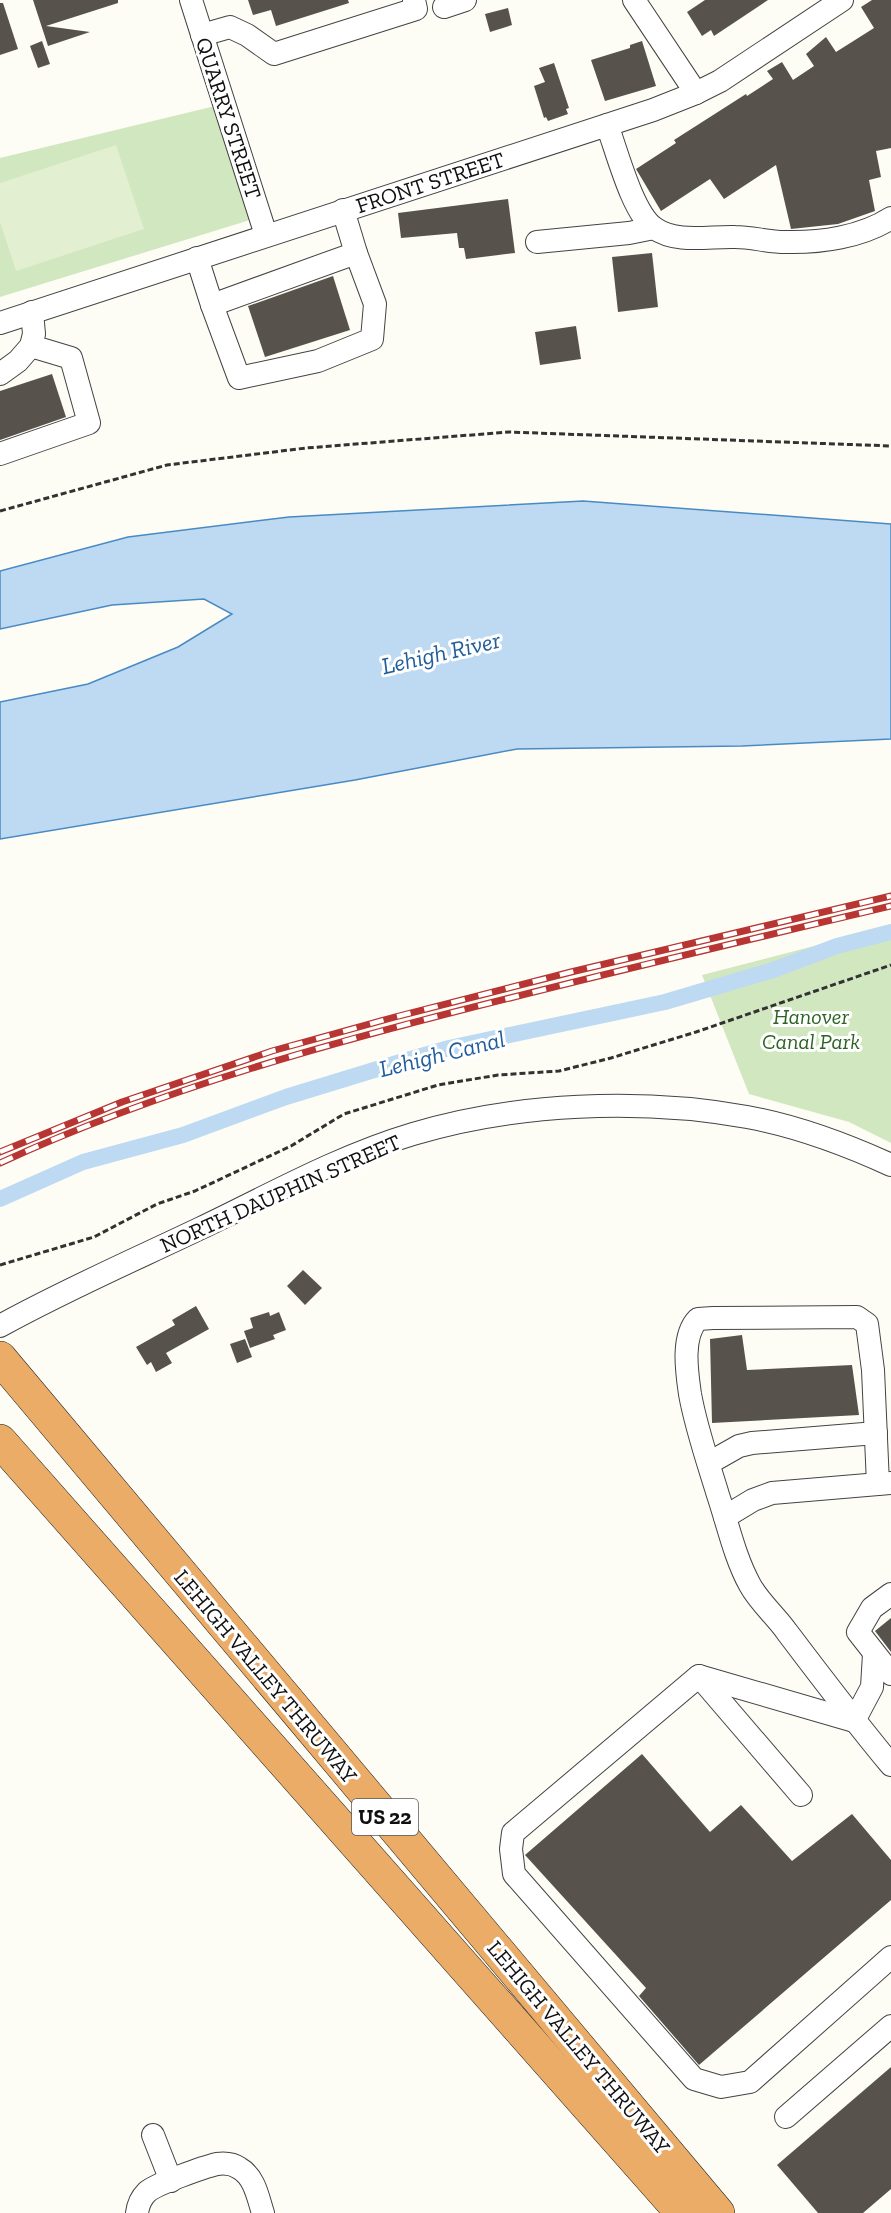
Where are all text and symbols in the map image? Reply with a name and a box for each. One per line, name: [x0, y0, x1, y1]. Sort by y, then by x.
street label: QUARRY STREET: [190, 34, 267, 203]
street label: FRONT STREET: [353, 146, 508, 219]
water label: Lehigh River: [379, 625, 504, 680]
park label: Hanover Canal Park: [762, 1003, 860, 1055]
water label: Lehigh Canal: [376, 1024, 508, 1083]
street label: NORTH DAUPHIN STREET: [156, 1128, 405, 1259]
street label: LEHIGH VALLEY THRUWAY: [168, 1564, 363, 1789]
road number: US 22: [352, 1799, 418, 1835]
street label: LEHIGH VALLEY THRUWAY: [481, 1935, 676, 2160]

